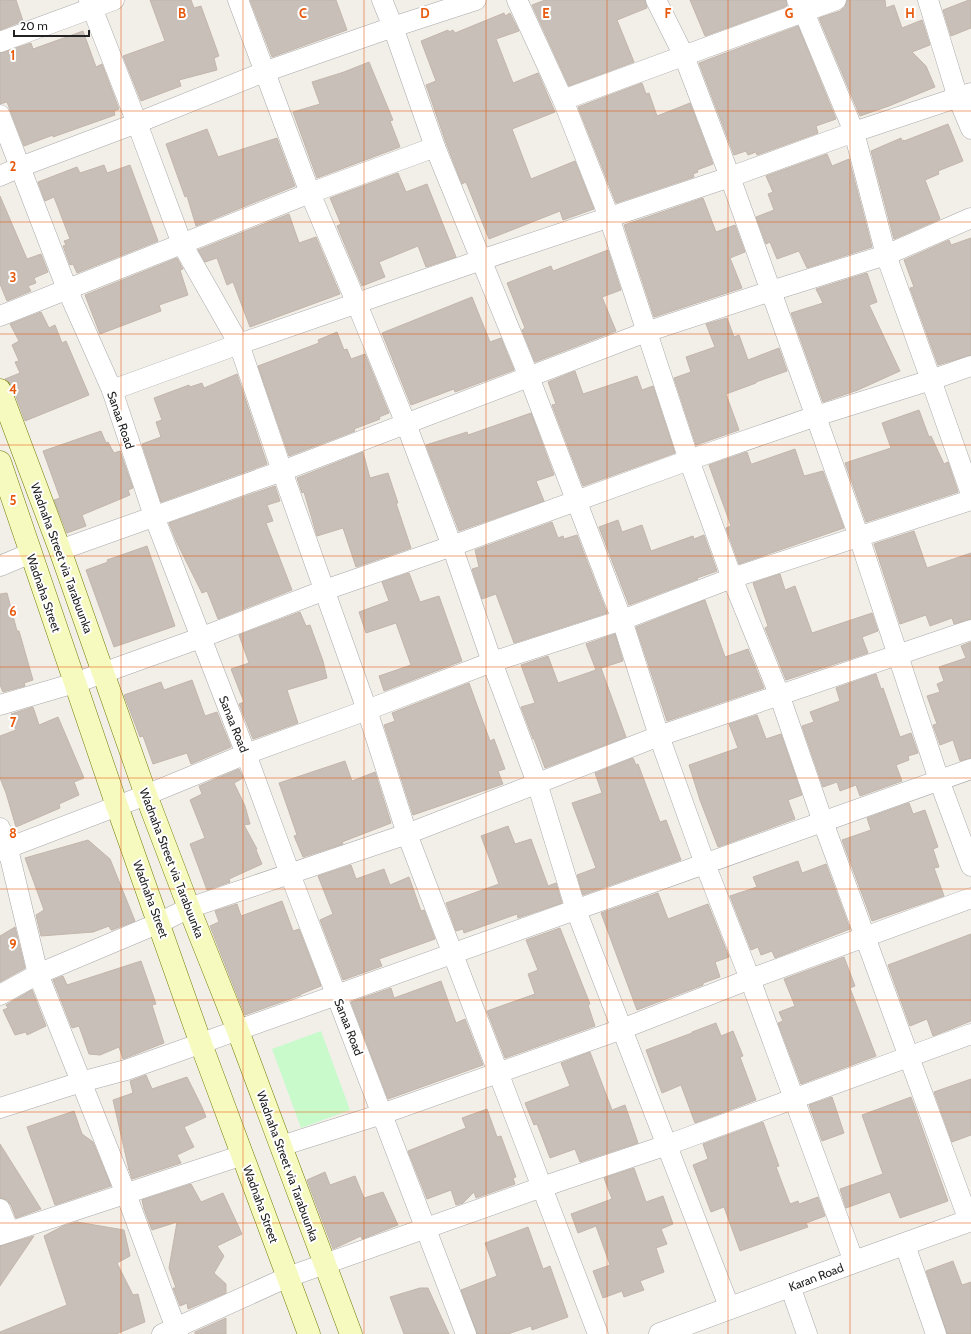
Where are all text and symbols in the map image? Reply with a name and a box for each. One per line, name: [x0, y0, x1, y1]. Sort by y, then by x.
text: B: [178, 5, 186, 21]
text: C: [299, 5, 307, 21]
text: D: [420, 5, 430, 21]
text: E: [542, 5, 550, 21]
text: F: [665, 5, 672, 21]
text: G: [785, 5, 794, 21]
text: H: [905, 5, 915, 21]
scale bar: [14, 12, 89, 38]
text: 20 m: [20, 18, 48, 33]
text: 1: [11, 47, 15, 63]
text: 2: [10, 158, 17, 174]
text: 3: [9, 269, 17, 285]
text: 4: [9, 381, 17, 397]
street label: Sanaa Road: [104, 389, 138, 451]
street label: Wadnaha Street via Tarabuunka: [28, 481, 96, 635]
text: 5: [10, 492, 17, 508]
street label: Wadnaha Street: [24, 552, 64, 634]
text: 6: [9, 603, 17, 619]
street label: Sanaa Road: [216, 693, 252, 755]
text: 7: [10, 714, 17, 730]
street label: Wadnaha Street via Tarabuunka: [137, 786, 207, 940]
text: 8: [9, 825, 17, 841]
street label: Wadnaha Street: [130, 858, 172, 940]
text: 9: [9, 936, 17, 952]
street label: Sanaa Road: [331, 996, 367, 1058]
street label: Wadnaha Street via Tarabuunka: [254, 1089, 322, 1243]
street label: Wadnaha Street: [240, 1163, 282, 1245]
street label: Karan Road: [786, 1260, 846, 1294]

